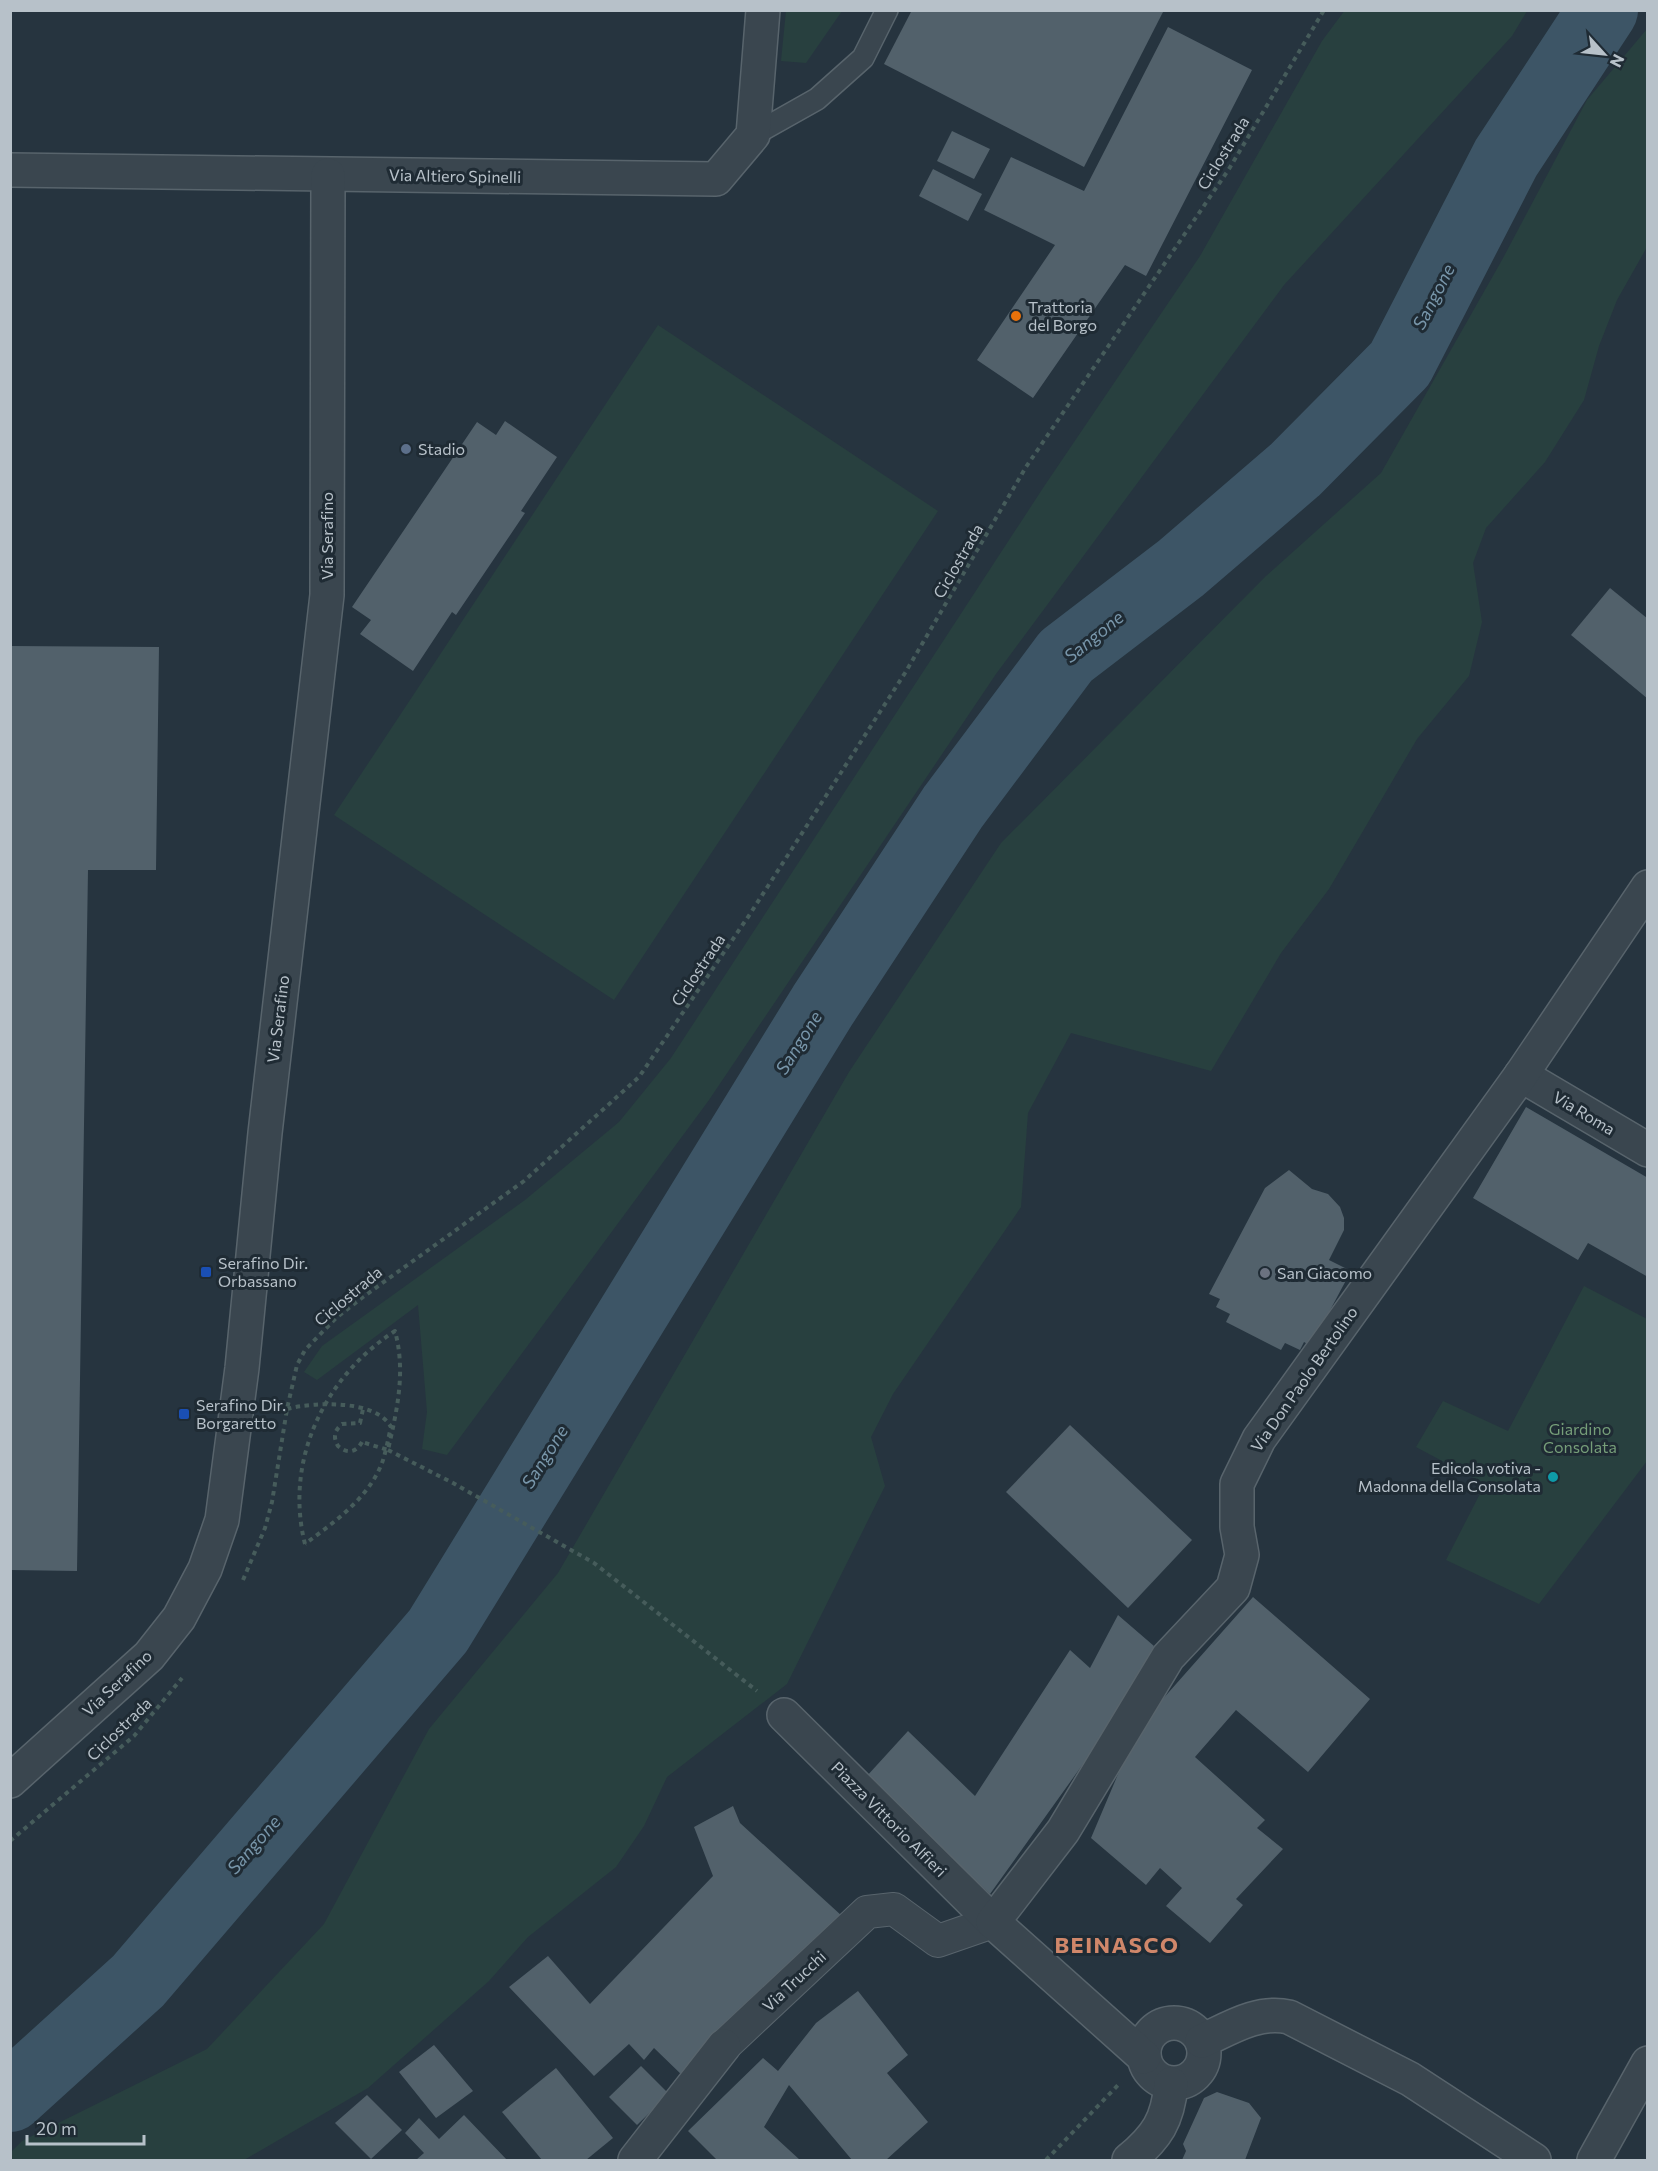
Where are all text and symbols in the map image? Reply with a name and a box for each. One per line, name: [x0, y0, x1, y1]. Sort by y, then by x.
north arrow: [1574, 24, 1634, 84]
text: N: [1607, 51, 1629, 71]
street label: Ciclostrada: [1193, 113, 1252, 193]
street label: Via Altiero Spinelli: [389, 165, 521, 186]
water label: Sangone: [1407, 260, 1459, 333]
place label: Trattoria del Borgo: [1028, 297, 1097, 334]
marker: Trattoria del Borgo: [1009, 309, 1023, 323]
place label: Stadio: [418, 439, 465, 458]
marker: Stadio: [399, 442, 413, 456]
street label: Via Serafino: [317, 492, 336, 580]
street label: Ciclostrada: [929, 520, 986, 601]
water label: Sangone: [1059, 605, 1128, 667]
street label: Ciclostrada: [667, 930, 729, 1009]
street label: Via Serafino: [263, 974, 292, 1064]
water label: Sangone: [770, 1006, 826, 1078]
street label: Via Roma: [1550, 1087, 1619, 1138]
place label: Serafino Dir. Orbassano: [218, 1253, 308, 1290]
street label: Ciclostrada: [310, 1262, 385, 1329]
place label: San Giacomo: [1277, 1263, 1372, 1282]
marker: Serafino Dir. Orbassano: [199, 1265, 213, 1279]
marker: San Giacomo: [1258, 1266, 1272, 1280]
street label: Via Don Paolo Bertolino: [1246, 1302, 1361, 1455]
place label: Serafino Dir. Borgaretto: [196, 1395, 286, 1432]
marker: Serafino Dir. Borgaretto: [177, 1407, 191, 1421]
park label: Giardino Consolata: [1543, 1419, 1617, 1456]
water label: Sangone: [516, 1420, 572, 1492]
place label: Edicola votiva - Madonna della Consolata: [1358, 1458, 1541, 1495]
marker: Edicola votiva - Madonna della Consolata: [1546, 1470, 1560, 1484]
street label: Via Serafino: [78, 1646, 155, 1720]
street label: Ciclostrada: [82, 1693, 155, 1764]
street label: Piazza Vittorio Alfieri: [828, 1757, 951, 1880]
water label: Sangone: [222, 1810, 285, 1878]
district label: BEINASCO: [1054, 1931, 1180, 1958]
street label: Via Trucchi: [758, 1946, 829, 2015]
scale bar: [27, 2108, 144, 2146]
text: 20 m: [36, 2117, 77, 2139]

